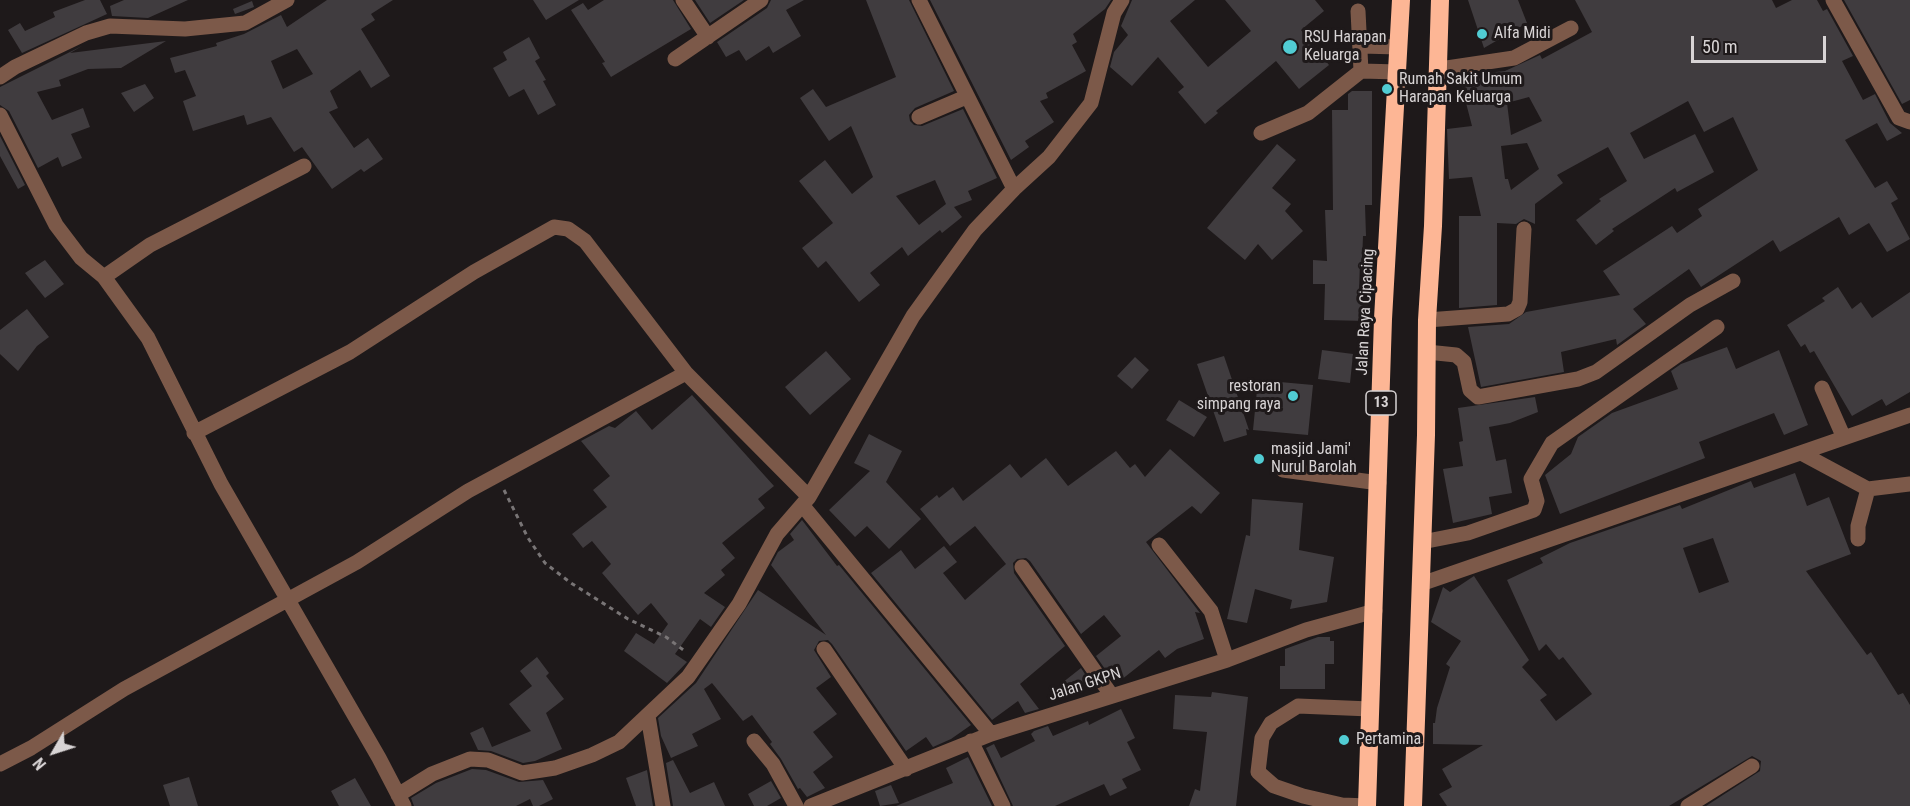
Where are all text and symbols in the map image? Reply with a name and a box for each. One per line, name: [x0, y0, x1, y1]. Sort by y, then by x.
place label: Alfa Midi: [1494, 24, 1551, 44]
scale bar: [1694, 24, 1829, 62]
marker: Alfa Midi: [1475, 27, 1489, 41]
place label: RSU Harapan Keluarga: [1304, 28, 1387, 66]
text: 50 m: [1702, 36, 1737, 57]
marker: RSU Harapan Keluarga: [1281, 38, 1299, 56]
place label: Rumah Sakit Umum Harapan Keluarga: [1399, 70, 1522, 108]
marker: Rumah Sakit Umum Harapan Keluarga: [1380, 82, 1394, 96]
street label: Jalan Raya Cipacing: [1353, 248, 1379, 376]
place label: restoran simpang raya: [1197, 377, 1281, 415]
marker: restoran simpang raya: [1286, 389, 1300, 403]
road number: 13: [1366, 391, 1396, 415]
place label: masjid Jami' Nurul Barolah: [1271, 440, 1357, 478]
marker: masjid Jami' Nurul Barolah: [1252, 452, 1266, 466]
street label: Jalan GKPN: [1046, 664, 1124, 706]
north arrow: [24, 722, 84, 782]
place label: Pertamina: [1356, 730, 1421, 750]
marker: Pertamina: [1337, 733, 1351, 747]
text: N: [29, 754, 50, 773]

